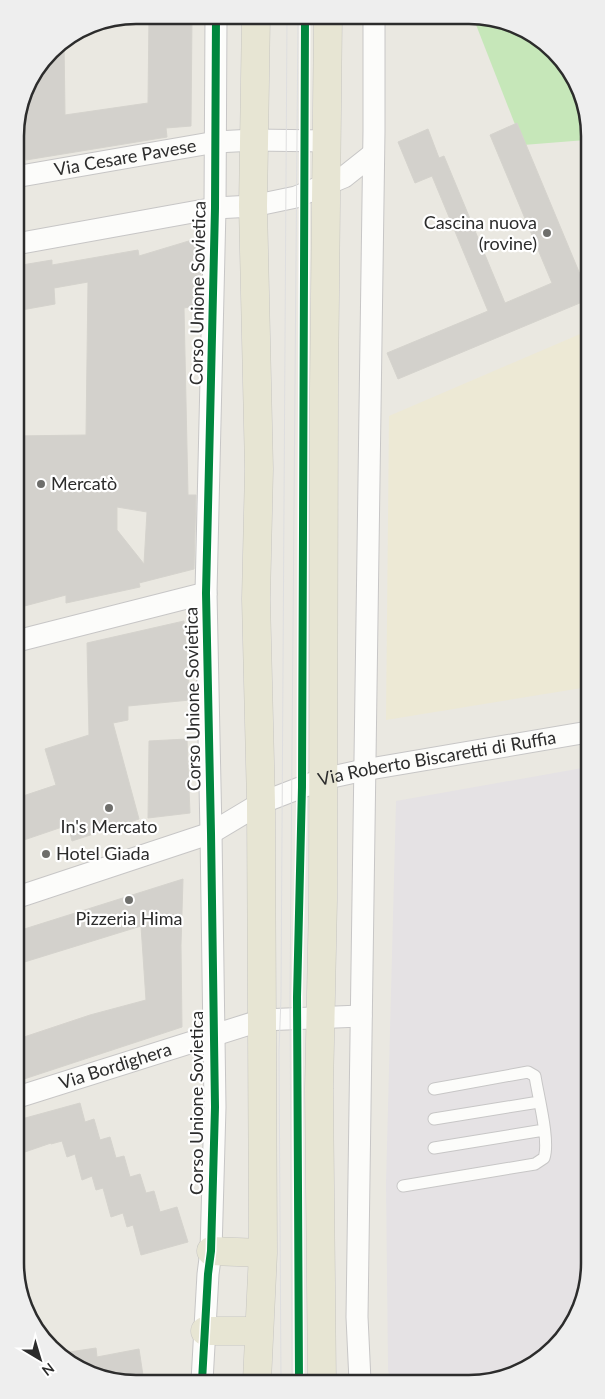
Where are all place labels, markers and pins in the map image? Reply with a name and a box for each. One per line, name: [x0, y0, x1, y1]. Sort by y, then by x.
place label: Cascina nuova (rovine): [424, 211, 537, 254]
marker: Cascina nuova (rovine): [541, 227, 553, 239]
place label: Mercatò: [51, 472, 117, 494]
marker: Mercatò: [35, 478, 47, 490]
marker: In's Mercato: [103, 802, 115, 814]
place label: In's Mercato: [61, 815, 157, 837]
place label: Hotel Giada: [56, 842, 150, 864]
marker: Hotel Giada: [40, 848, 52, 860]
marker: Pizzeria Hima: [123, 894, 135, 906]
place label: Pizzeria Hima: [76, 907, 182, 929]

